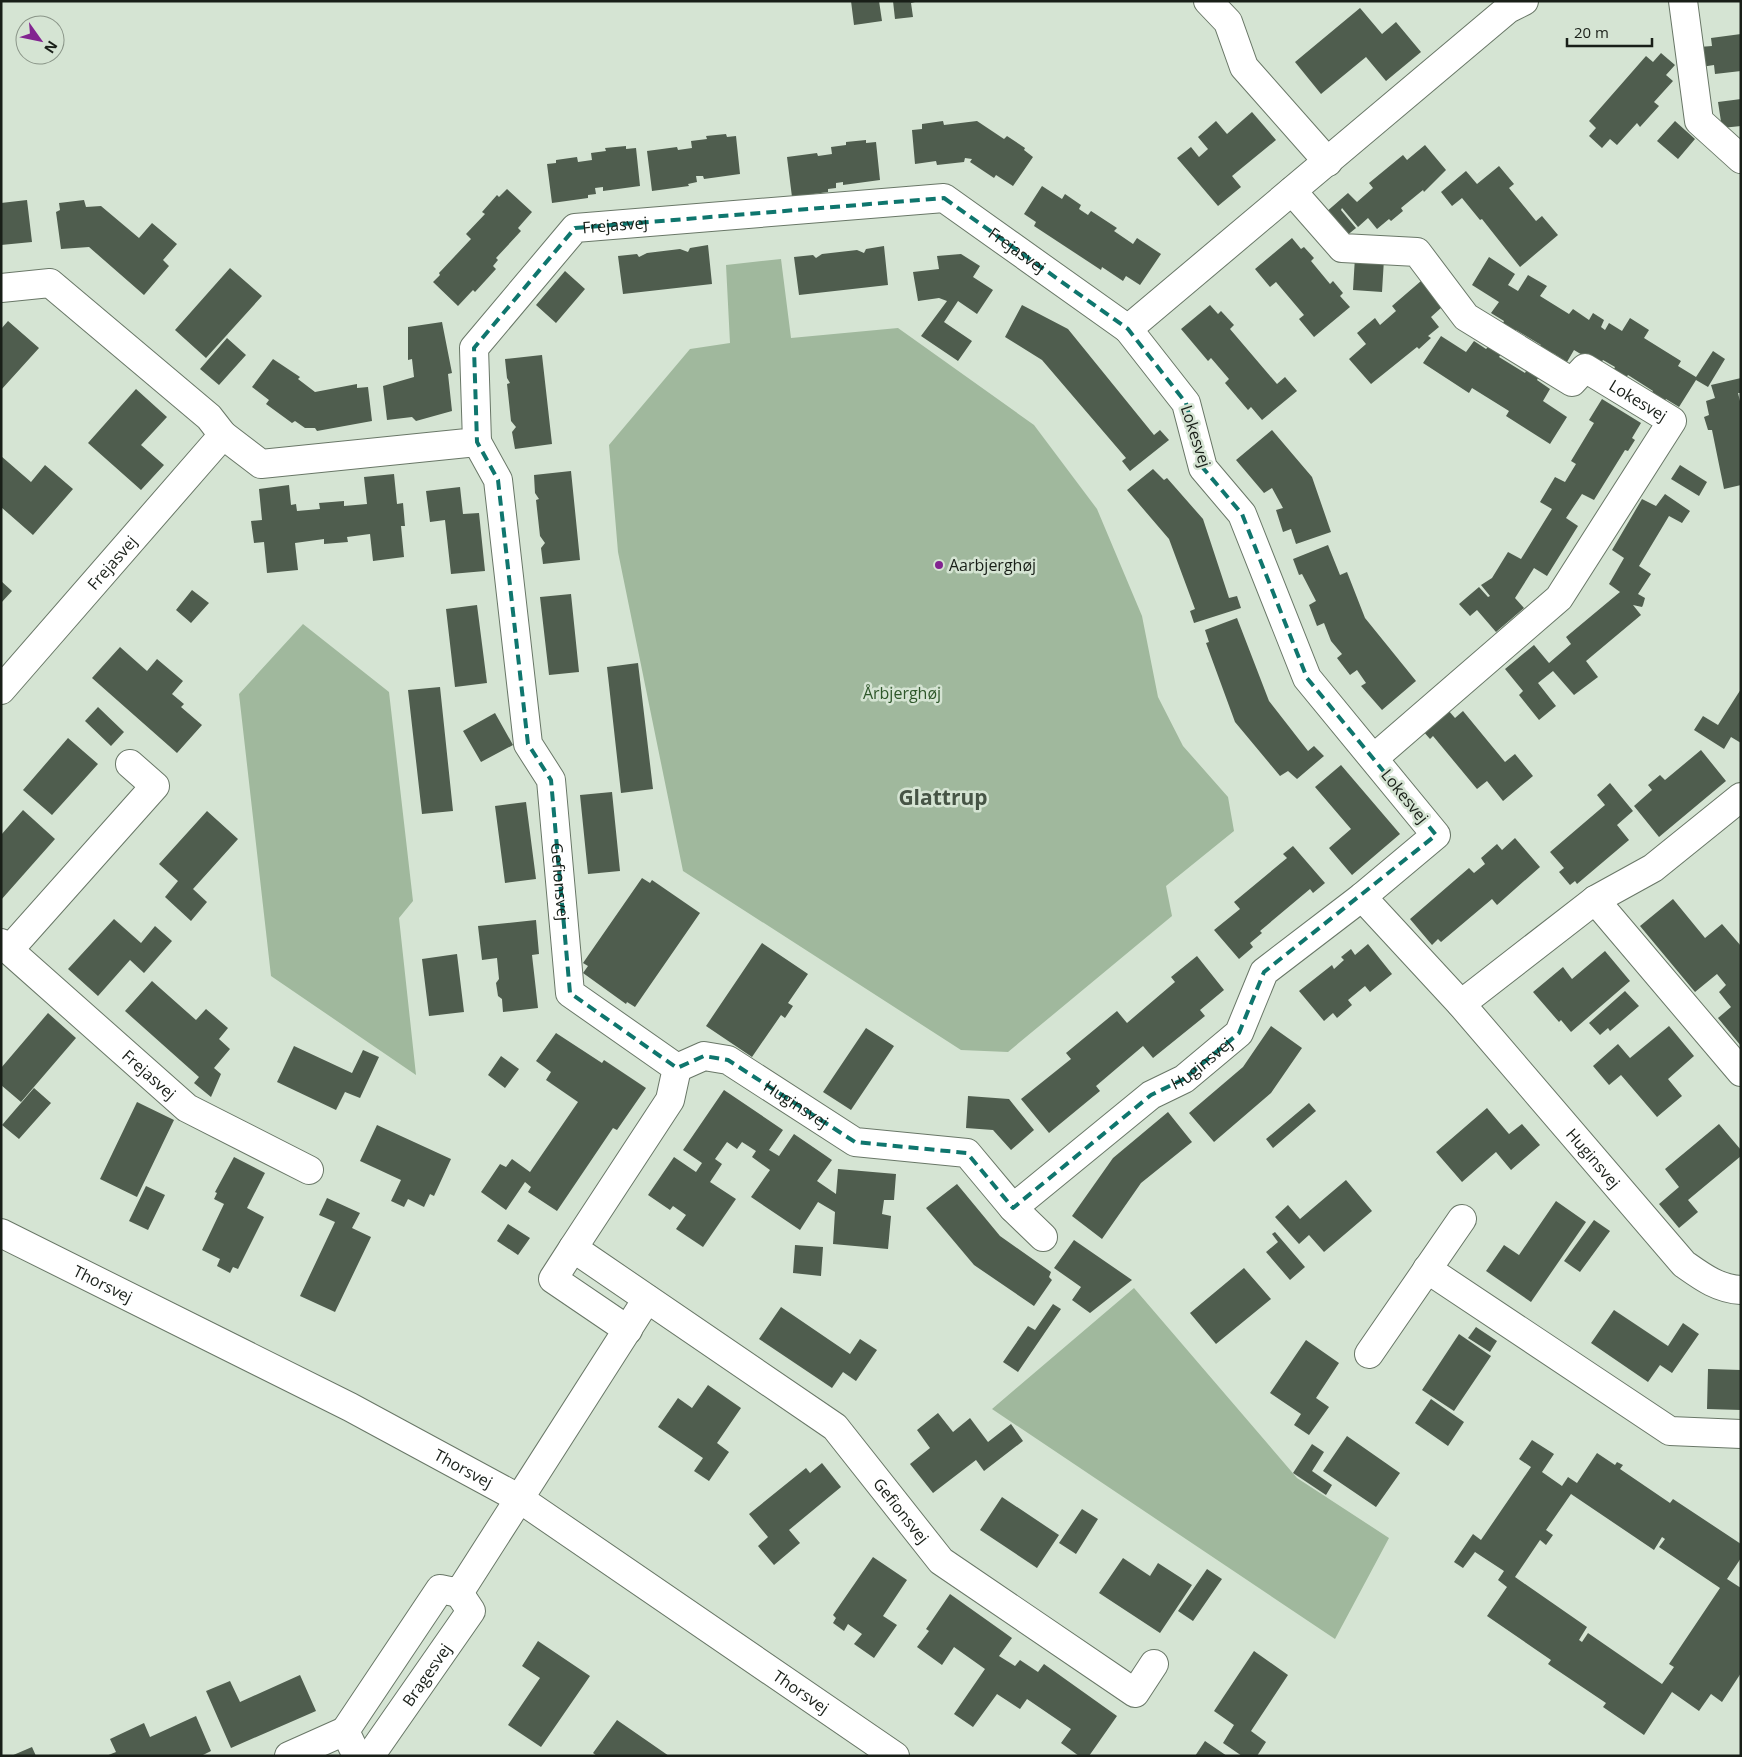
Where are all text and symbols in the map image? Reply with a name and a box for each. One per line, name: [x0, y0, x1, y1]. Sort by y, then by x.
north arrow: [15, 15, 65, 65]
scale bar: [1567, 15, 1652, 47]
text: 20 m: [1574, 22, 1609, 42]
text: N: [40, 37, 62, 57]
street label: Frejasvej: [581, 211, 648, 238]
street label: Frejasvej: [984, 222, 1050, 278]
street label: Lokesvej: [1605, 374, 1671, 426]
street label: Lokesvej: [1176, 402, 1216, 470]
street label: Frejasvej: [82, 531, 142, 594]
place label: Aarbjerghøj: [949, 554, 1036, 576]
marker: Aarbjerghøj: [933, 559, 945, 571]
park label: Årbjerghøj: [863, 682, 941, 704]
street label: Lokesvej: [1376, 764, 1434, 828]
district label: Glattrup: [898, 783, 988, 811]
street label: Gefionsvej: [546, 842, 575, 922]
street label: Huginsvej: [1167, 1032, 1237, 1095]
street label: Frejasvej: [117, 1044, 181, 1104]
street label: Huginsvej: [760, 1075, 833, 1133]
street label: Huginsvej: [1561, 1123, 1625, 1193]
street label: Thorsvej: [70, 1260, 136, 1308]
street label: Thorsvej: [430, 1444, 497, 1493]
street label: Gefionsvej: [868, 1473, 934, 1548]
street label: Bragesvej: [397, 1639, 456, 1711]
street label: Thorsvej: [769, 1665, 833, 1719]

